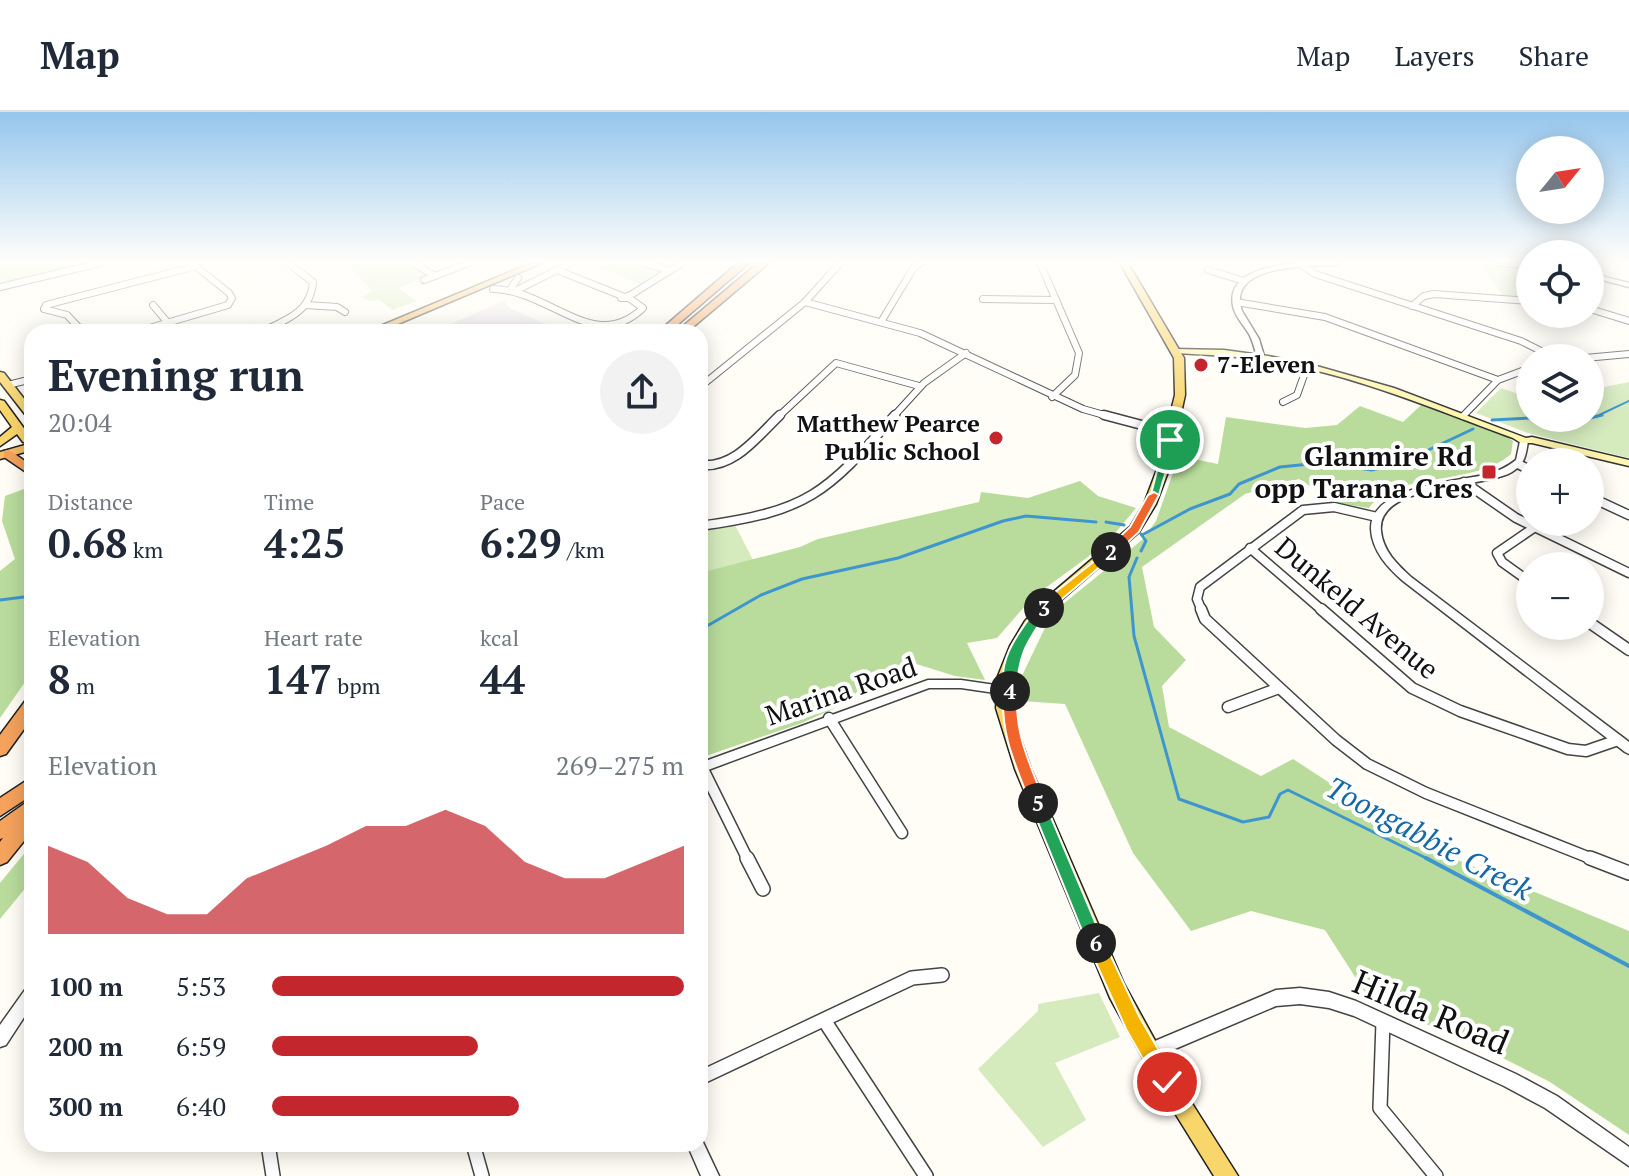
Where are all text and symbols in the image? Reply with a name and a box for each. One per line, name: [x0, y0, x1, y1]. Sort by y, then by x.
text: Map: [40, 30, 120, 80]
text: Map: [1296, 37, 1350, 74]
text: Layers: [1394, 37, 1475, 74]
text: Share: [1519, 37, 1589, 74]
north arrow: [1516, 136, 1604, 224]
map controls: [1516, 136, 1604, 640]
button: locate: [1516, 240, 1604, 328]
button: layers: [1516, 344, 1604, 432]
text: Evening run: [48, 345, 304, 404]
place label: 7-Eleven: [1217, 348, 1316, 380]
button: share: [600, 350, 684, 434]
marker: 7-Eleven: [1192, 356, 1210, 374]
text: 20:04: [48, 405, 112, 439]
pin: [1136, 406, 1204, 474]
place label: Matthew Pearce Public School: [797, 407, 980, 467]
icon: arrive: [1148, 418, 1192, 462]
marker: Matthew Pearce Public School: [987, 429, 1005, 447]
place label: Glanmire Rd opp Tarana Cres: [1254, 437, 1473, 506]
button: +: [1516, 448, 1604, 536]
marker: Glanmire Rd opp Tarana Cres: [1480, 463, 1498, 481]
text: Distance: [48, 487, 133, 516]
text: Time: [264, 487, 314, 516]
text: Pace: [480, 487, 525, 516]
text: 0.68: [48, 516, 128, 569]
text: 4:25: [264, 516, 346, 569]
text: 6:29: [480, 516, 562, 569]
street label: Dunkeld Avenue: [1268, 528, 1447, 687]
pin: 2: [1091, 532, 1131, 572]
text: km: [128, 535, 163, 564]
text: /km: [562, 535, 605, 564]
text: 2: [1105, 537, 1117, 566]
button: −: [1516, 552, 1604, 640]
pin: 3: [1024, 588, 1064, 628]
text: 3: [1038, 593, 1050, 622]
text: Elevation: [48, 623, 140, 652]
text: Heart rate: [264, 623, 363, 652]
text: kcal: [480, 623, 519, 652]
street label: Marina Road: [760, 647, 921, 734]
text: 8: [48, 652, 71, 705]
text: 147: [264, 652, 332, 705]
text: 44: [480, 652, 525, 705]
text: m: [71, 671, 95, 700]
text: bpm: [332, 671, 381, 700]
pin: 4: [990, 671, 1030, 711]
text: 4: [1004, 676, 1016, 705]
text: Elevation: [48, 748, 157, 782]
text: 269–275 m: [556, 748, 684, 782]
water label: Toongabbie Creek: [1319, 767, 1540, 910]
pin: 5: [1018, 783, 1058, 823]
text: 5: [1032, 788, 1044, 817]
pin: 6: [1076, 923, 1116, 963]
text: 6: [1090, 928, 1102, 957]
street label: Hilda Road: [1346, 959, 1516, 1065]
text: 100 m: [48, 969, 123, 1003]
text: 5:53: [176, 969, 226, 1003]
text: 200 m: [48, 1029, 123, 1063]
text: 6:59: [176, 1029, 226, 1063]
pin: [1133, 1048, 1201, 1116]
icon: check: [1145, 1060, 1189, 1104]
text: 300 m: [48, 1089, 123, 1123]
text: 6:40: [176, 1089, 226, 1123]

